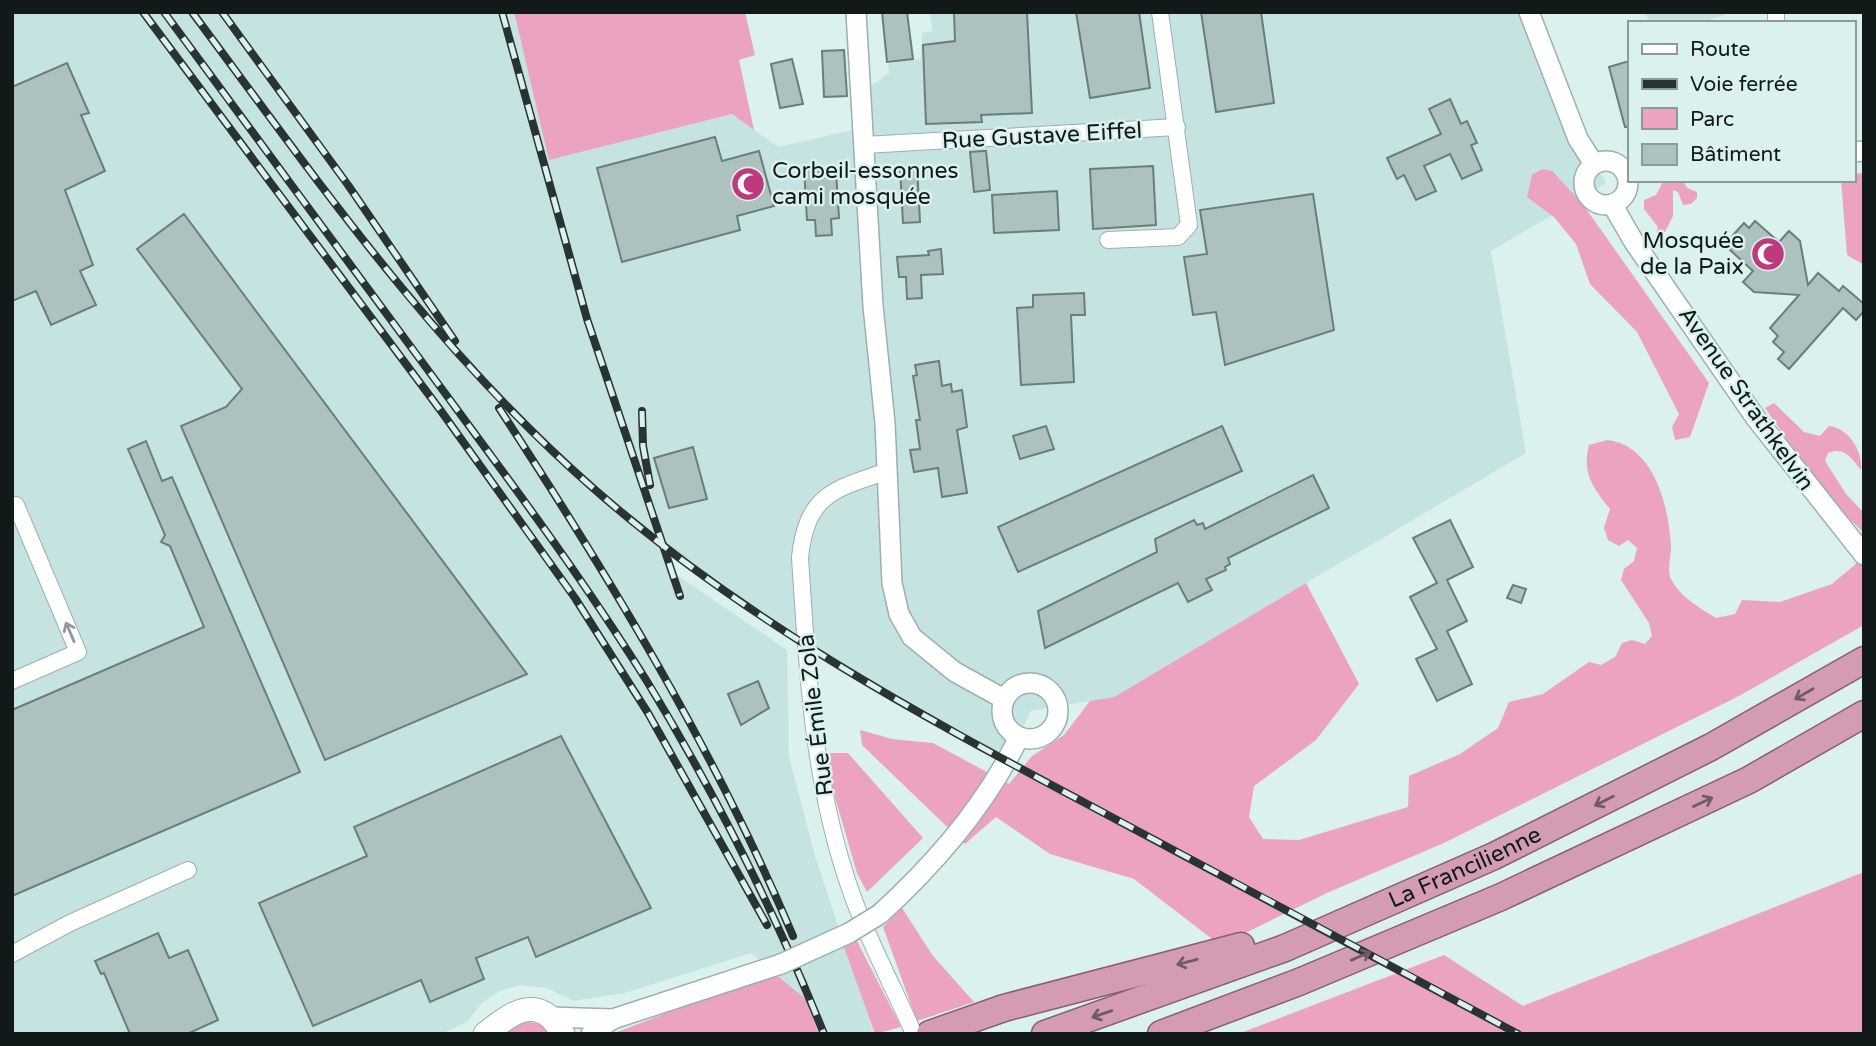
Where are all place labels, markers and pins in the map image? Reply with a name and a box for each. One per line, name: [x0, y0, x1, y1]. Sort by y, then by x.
place label: Corbeil-essonnes cami mosquée: [772, 157, 959, 211]
mosque icon: Corbeil-essonnes cami mosquée: [729, 165, 767, 203]
place label: Mosquée de la Paix: [1640, 227, 1744, 281]
mosque icon: Mosquée de la Paix: [1749, 235, 1787, 273]

